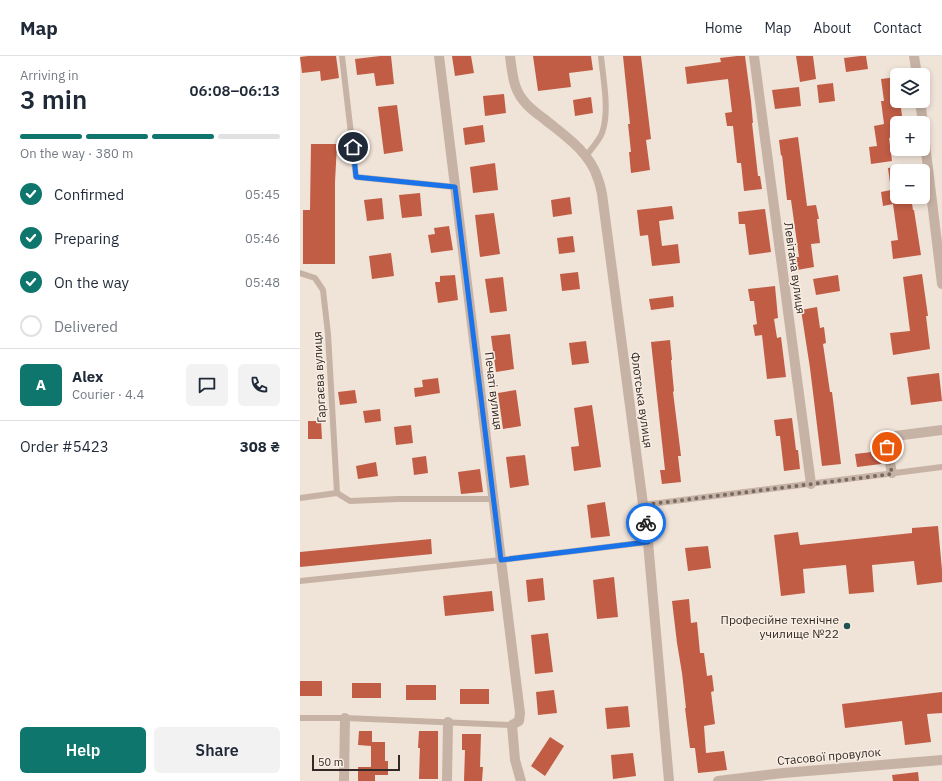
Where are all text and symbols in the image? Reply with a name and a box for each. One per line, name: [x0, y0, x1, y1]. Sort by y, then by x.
text: Map: [20, 16, 58, 40]
text: Home: [705, 19, 742, 37]
text: Map: [764, 19, 791, 37]
text: About: [813, 19, 851, 37]
text: Contact: [873, 19, 922, 37]
text: Arriving in: [20, 67, 79, 84]
map controls: [890, 68, 930, 204]
button: layers: [890, 68, 930, 108]
text: 06:08–06:13: [190, 81, 280, 100]
text: 3 min: [20, 82, 87, 116]
button: +: [890, 116, 930, 156]
pin: [336, 130, 370, 164]
icon: home: [342, 136, 364, 158]
text: On the way · 380 m: [20, 145, 133, 162]
button: −: [890, 164, 930, 204]
icon: check: [20, 183, 42, 205]
text: Confirmed: [54, 185, 124, 204]
text: 05:45: [245, 186, 280, 203]
street label: Левітана вулиця: [781, 221, 809, 315]
icon: check: [20, 227, 42, 249]
text: Preparing: [54, 229, 119, 248]
text: 05:46: [245, 230, 280, 247]
icon: check: [20, 271, 42, 293]
text: On the way: [54, 273, 129, 292]
text: 05:48: [245, 274, 280, 291]
text: Delivered: [54, 317, 118, 336]
street label: Гаргаєва вулиця: [309, 331, 329, 423]
street label: Печаті вулиця: [482, 351, 506, 431]
street label: Флотська вулиця: [628, 351, 656, 449]
button: chat: [186, 364, 228, 406]
button: phone: [238, 364, 280, 406]
text: Alex: [72, 367, 103, 386]
text: A: [36, 375, 46, 394]
text: Courier · 4.4: [72, 386, 144, 403]
pin: [870, 430, 904, 464]
icon: bag: [876, 436, 898, 458]
text: Order #5423: [20, 437, 109, 456]
text: 308 ₴: [240, 437, 280, 456]
courier: [626, 503, 666, 543]
icon: bike: [635, 512, 657, 534]
place label: Професійне технічне училище №22: [721, 612, 839, 641]
marker: Професійне технічне училище №22: [842, 621, 852, 631]
button: Help: [20, 727, 146, 773]
button: Share: [154, 727, 280, 773]
street label: Стасової провулок: [776, 744, 882, 768]
scale bar: [312, 753, 400, 772]
text: 50 m: [318, 755, 343, 769]

